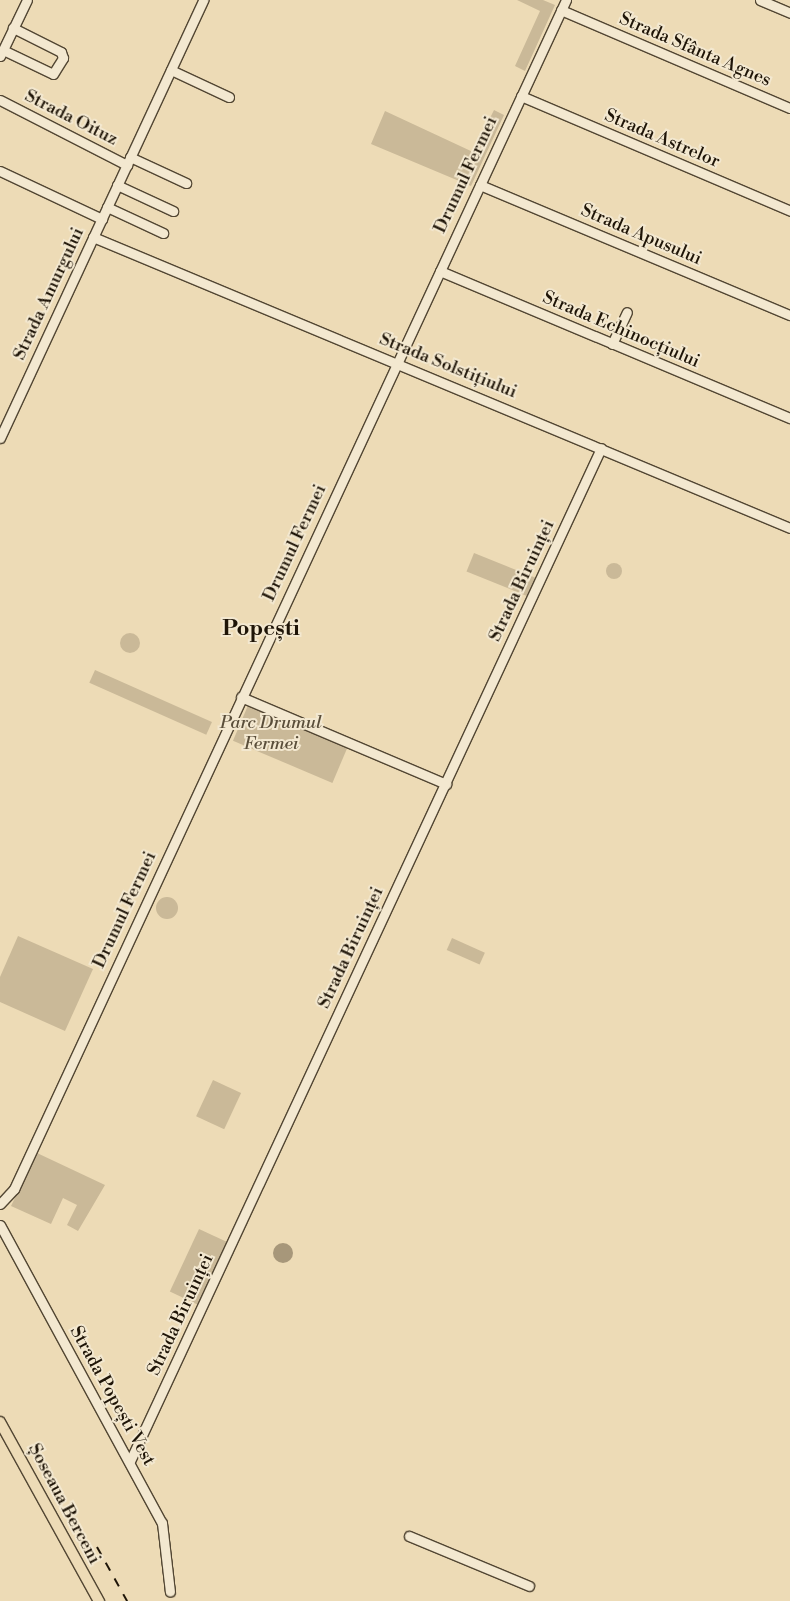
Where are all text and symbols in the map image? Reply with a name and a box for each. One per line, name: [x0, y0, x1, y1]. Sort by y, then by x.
street label: Strada Sfânta Agnes: [616, 8, 774, 92]
street label: Strada Oituz: [21, 85, 121, 151]
street label: Strada Astrelor: [601, 105, 723, 173]
street label: Drumul Fermei: [430, 113, 502, 237]
street label: Strada Apusului: [577, 200, 705, 270]
street label: Strada Amurgului: [9, 224, 89, 364]
street label: Strada Echinocțiului: [539, 287, 703, 373]
street label: Strada Solstițiului: [376, 329, 520, 403]
street label: Drumul Fermei: [259, 481, 331, 605]
street label: Strada Biruinței: [484, 517, 560, 645]
district label: Popești: [222, 616, 300, 642]
park label: Parc Drumul Fermei: [220, 713, 322, 756]
street label: Drumul Fermei: [89, 848, 161, 972]
street label: Strada Biruinței: [313, 884, 389, 1012]
street label: Strada Biruinței: [143, 1251, 219, 1379]
street label: Strada Popești Vest: [65, 1322, 159, 1470]
street label: Șoseaua Berceni: [23, 1440, 105, 1568]

